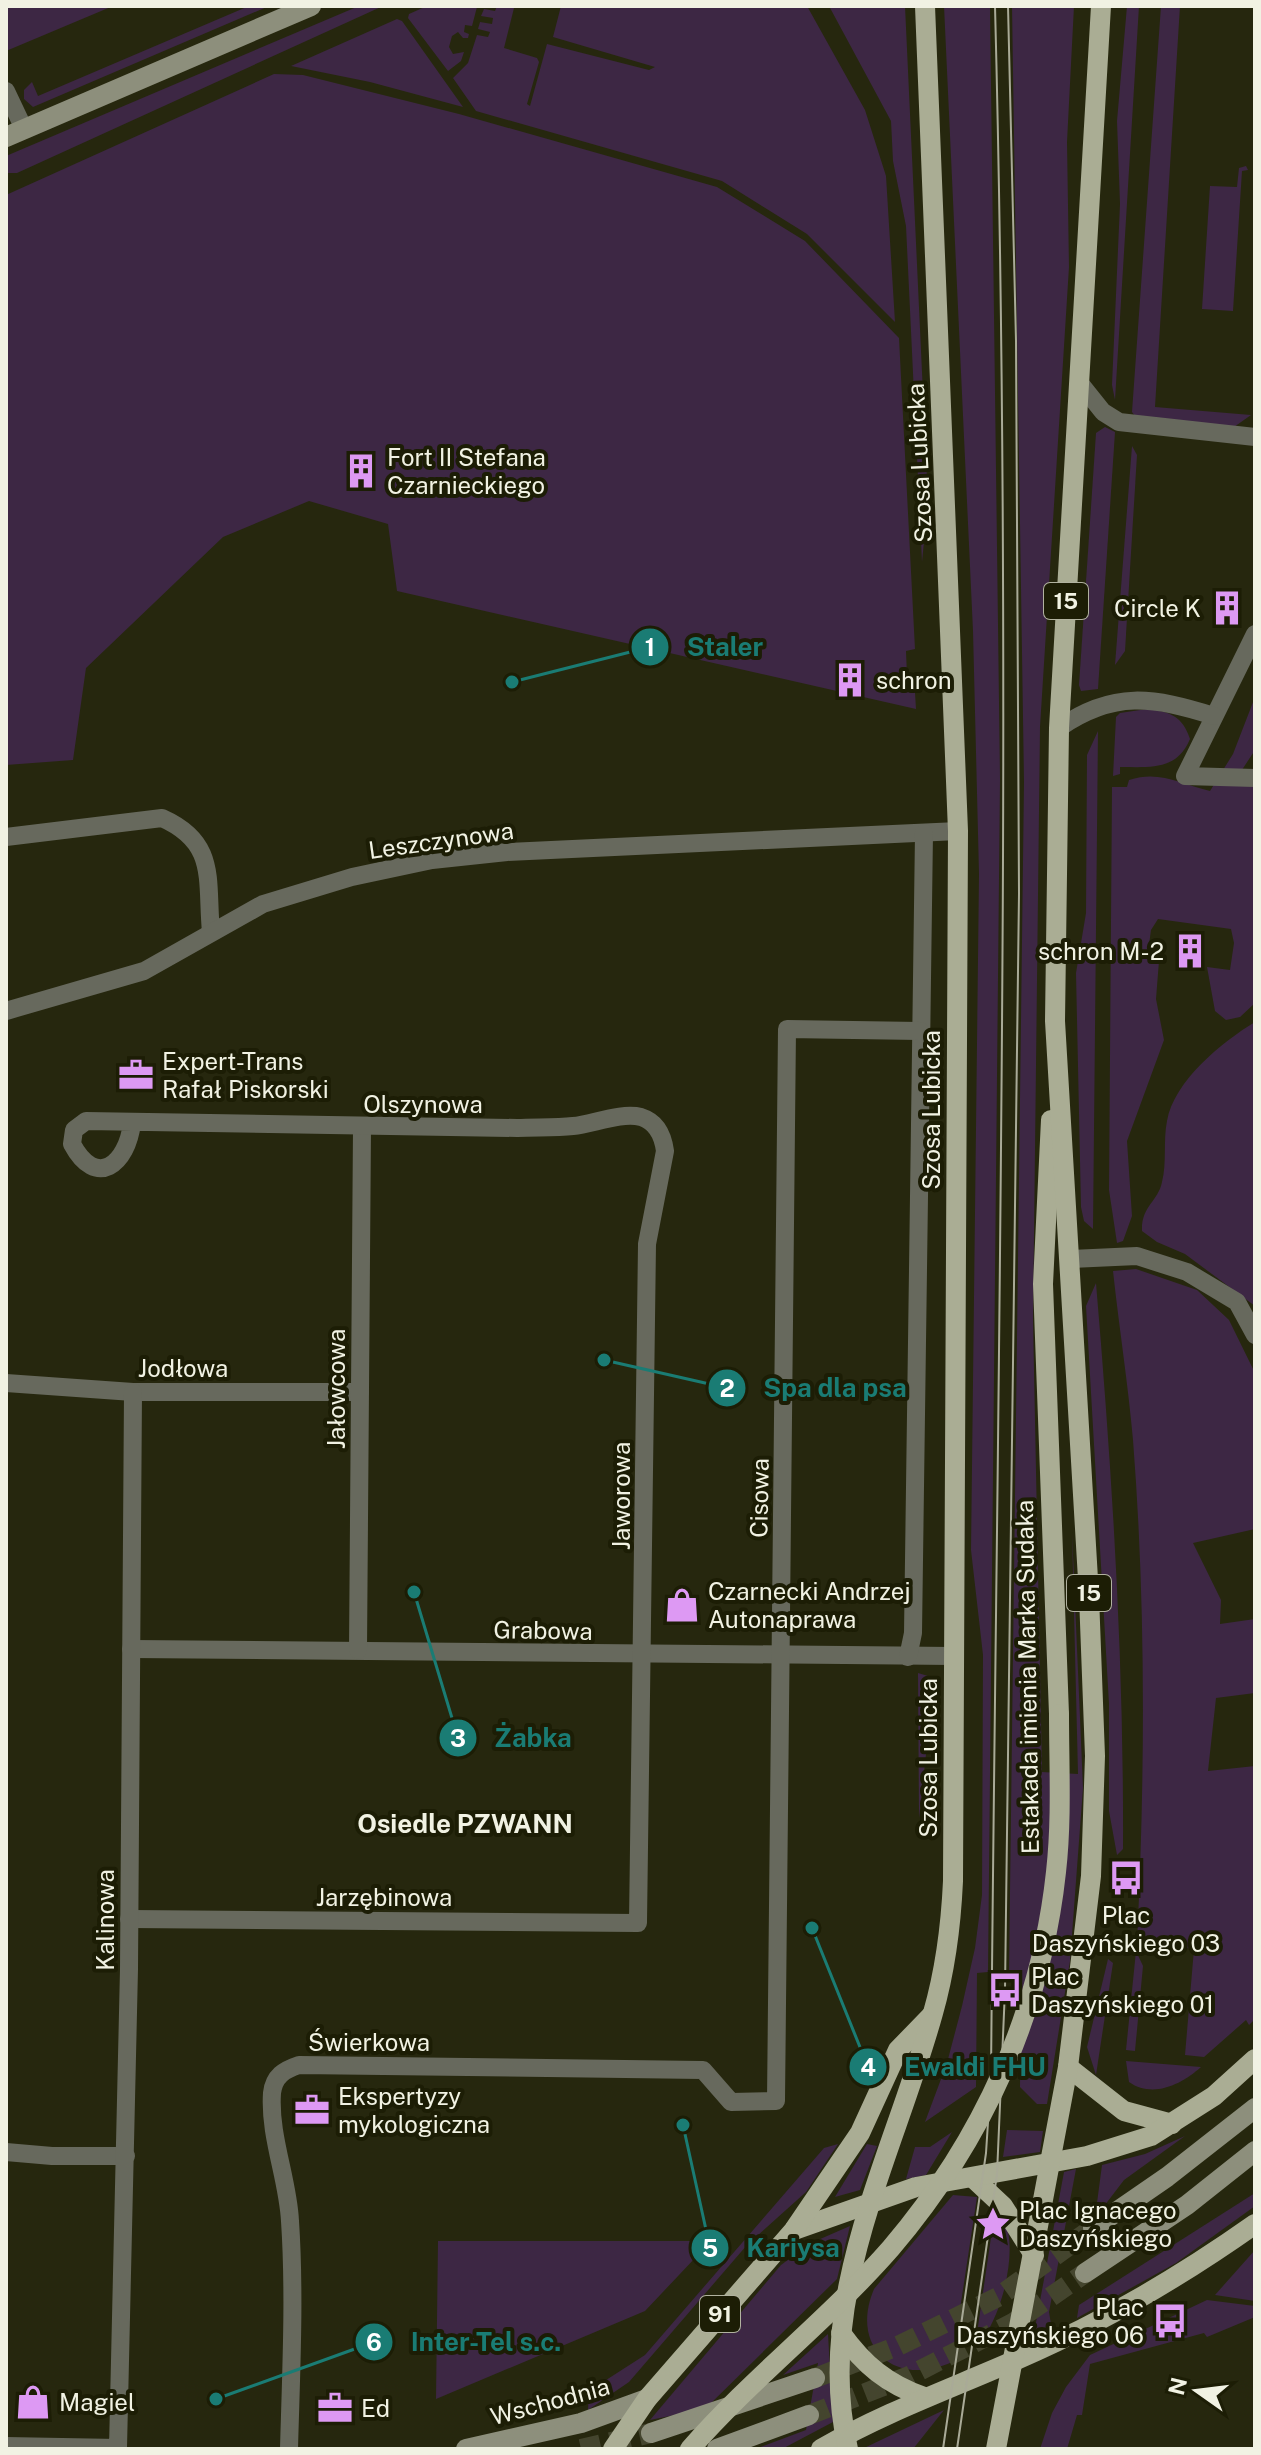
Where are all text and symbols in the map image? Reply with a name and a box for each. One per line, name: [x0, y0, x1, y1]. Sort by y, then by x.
street label: Szosa Lubicka: [901, 383, 937, 543]
place label: Fort II Stefana Czarnieckiego: [387, 443, 546, 499]
building icon: Fort II Stefana Czarnieckiego: [342, 452, 380, 490]
road number: 15: [1044, 583, 1088, 619]
building icon: Circle K: [1208, 589, 1246, 627]
place label: Circle K: [1114, 594, 1201, 622]
callout: Staler: [630, 622, 779, 672]
text: Staler: [687, 631, 764, 662]
text: 1: [645, 633, 655, 661]
building icon: schron: [831, 661, 869, 699]
place label: schron: [876, 666, 951, 694]
street label: Leszczynowa: [367, 816, 515, 864]
building icon: schron M-2: [1171, 932, 1209, 970]
place label: schron M-2: [1038, 937, 1164, 965]
street label: Szosa Lubicka: [917, 1030, 945, 1190]
place label: Expert-Trans Rafał Piskorski: [162, 1047, 329, 1103]
office icon: Expert-Trans Rafał Piskorski: [117, 1056, 155, 1094]
street label: Olszynowa: [363, 1090, 483, 1118]
street label: Jałowcowa: [322, 1329, 350, 1449]
street label: Jodłowa: [138, 1354, 228, 1382]
callout: Spa dla psa: [707, 1363, 922, 1413]
text: Spa dla psa: [763, 1372, 907, 1403]
text: 2: [719, 1374, 735, 1402]
street label: Jaworowa: [607, 1442, 635, 1550]
street label: Cisowa: [744, 1458, 774, 1538]
street label: Estakada imienia Marka Sudaka: [1010, 1500, 1044, 1854]
road number: 15: [1067, 1575, 1111, 1611]
place label: Czarnecki Andrzej Autonaprawa: [708, 1577, 911, 1633]
shop icon: Czarnecki Andrzej Autonaprawa: [663, 1586, 701, 1624]
street label: Grabowa: [493, 1615, 593, 1645]
street label: Szosa Lubicka: [914, 1678, 942, 1838]
callout: Żabka: [438, 1713, 588, 1763]
text: Żabka: [494, 1722, 572, 1753]
text: 3: [450, 1724, 466, 1752]
district label: Osiedle PZWANN: [357, 1808, 573, 1839]
bus stop icon: Plac Daszyńskiego 03: [1107, 1859, 1145, 1897]
street label: Kalinowa: [91, 1869, 119, 1971]
street label: Jarzębinowa: [316, 1883, 452, 1911]
place label: Plac Daszyńskiego 03: [1032, 1901, 1220, 1957]
place label: Plac Daszyńskiego 01: [1031, 1962, 1214, 2018]
bus stop icon: Plac Daszyńskiego 01: [986, 1971, 1024, 2009]
street label: Świerkowa: [308, 2028, 430, 2056]
callout: Ewaldi FHU: [848, 2042, 1062, 2092]
text: Ewaldi FHU: [904, 2051, 1046, 2082]
text: 4: [860, 2053, 876, 2081]
place label: Ekspertyzy mykologiczna: [338, 2082, 490, 2138]
office icon: Ekspertyzy mykologiczna: [293, 2091, 331, 2129]
place label: Plac Ignacego Daszyńskiego: [1019, 2196, 1177, 2252]
place icon: Plac Ignacego Daszyńskiego: [974, 2205, 1012, 2243]
callout: Kariysa: [690, 2223, 856, 2273]
text: Kariysa: [746, 2232, 840, 2263]
text: 5: [702, 2234, 718, 2262]
place label: Plac Daszyńskiego 06: [956, 2293, 1144, 2349]
road number: 91: [700, 2296, 740, 2332]
bus stop icon: Plac Daszyńskiego 06: [1151, 2302, 1189, 2340]
callout: Inter-Tel s.c.: [354, 2317, 577, 2367]
text: Inter-Tel s.c.: [411, 2326, 561, 2357]
text: 6: [366, 2328, 382, 2356]
north arrow: [1157, 2351, 1237, 2431]
street label: Wschodnia: [487, 2372, 613, 2430]
text: N: [1163, 2375, 1192, 2398]
shop icon: Magiel: [14, 2383, 52, 2421]
place label: Magiel: [59, 2388, 135, 2416]
office icon: Ed: [316, 2389, 354, 2427]
place label: Ed: [361, 2394, 390, 2422]

